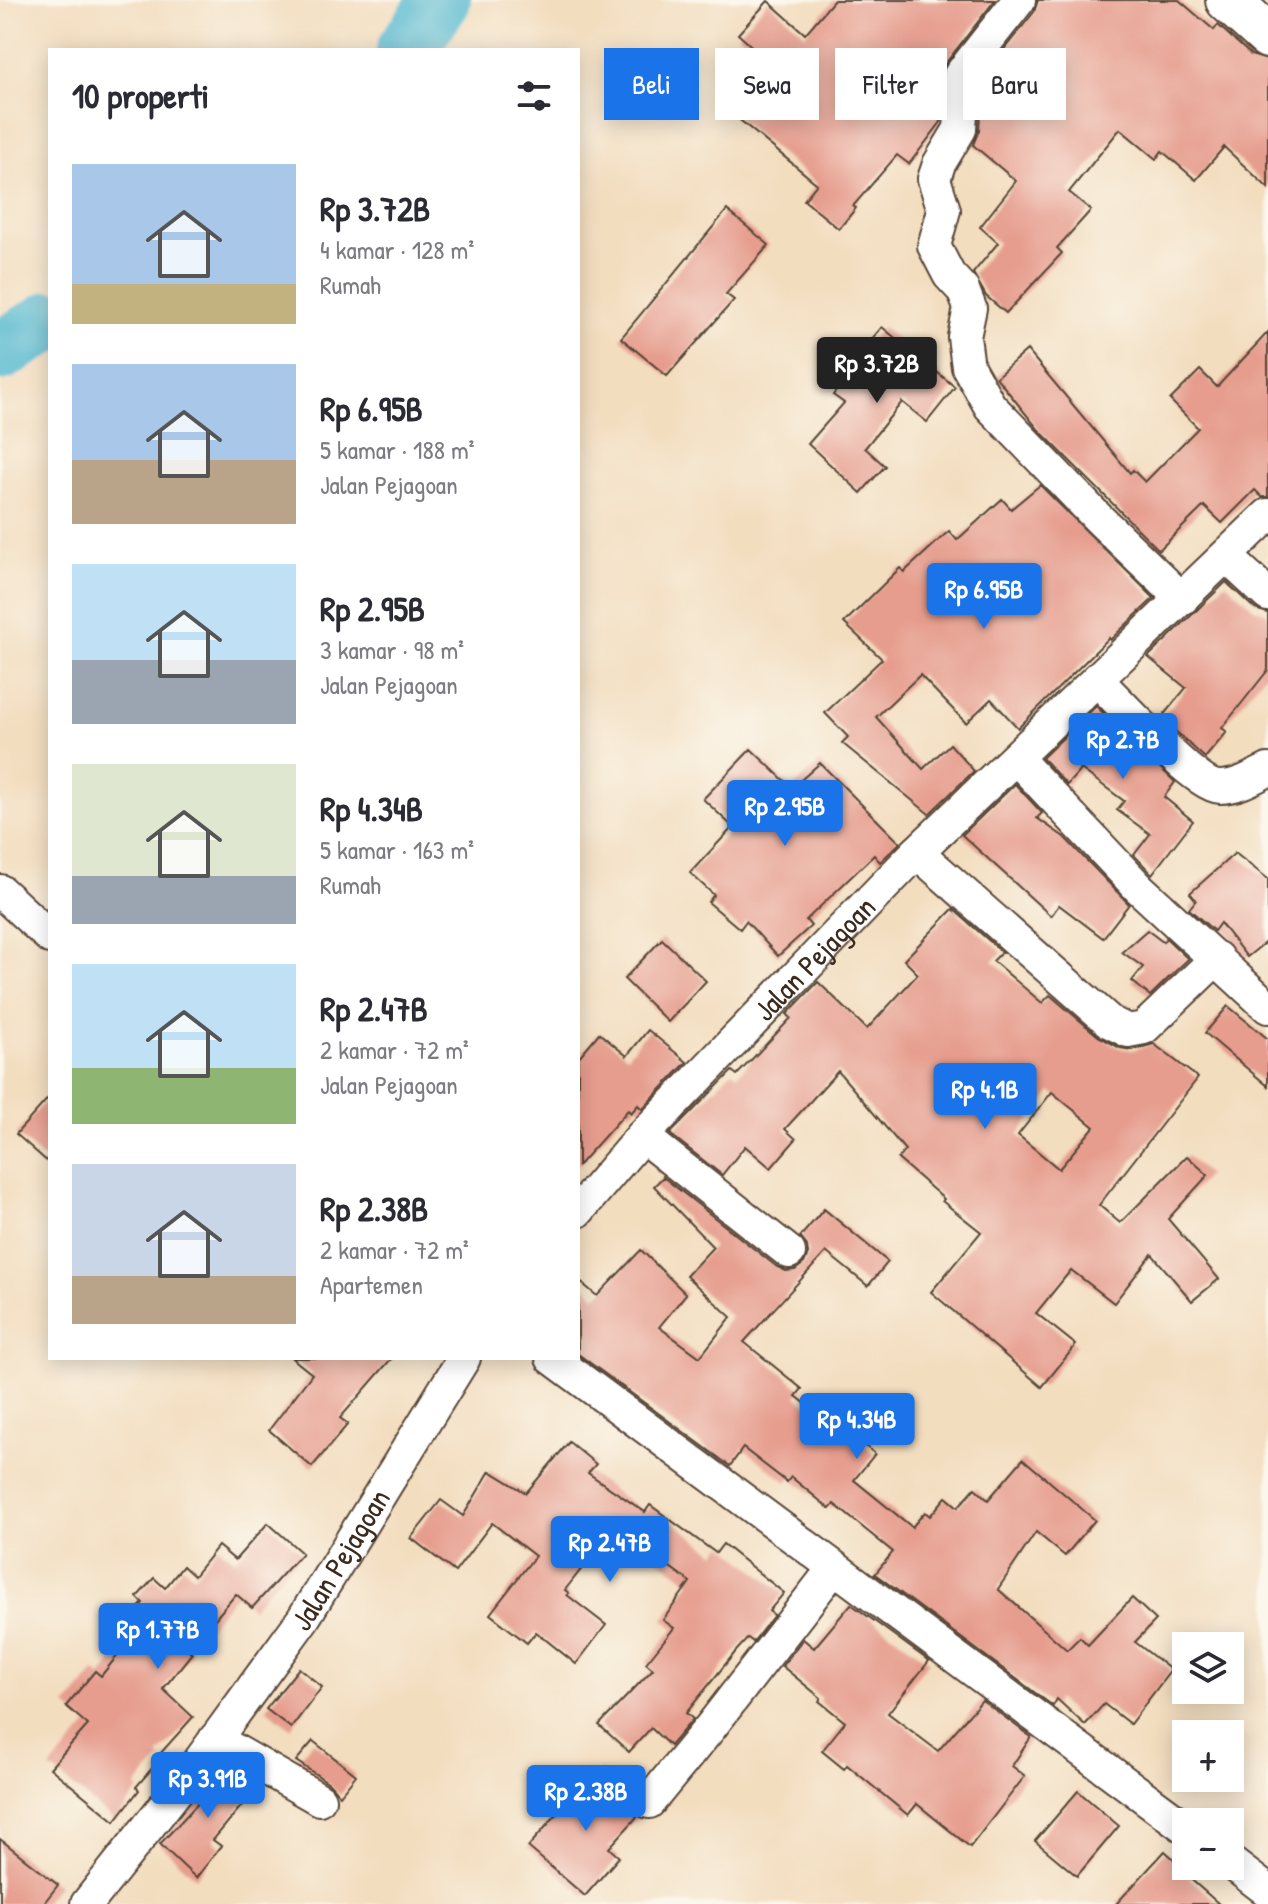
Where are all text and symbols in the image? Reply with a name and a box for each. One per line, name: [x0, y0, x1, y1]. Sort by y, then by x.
chip: Beli: [604, 48, 699, 120]
chip: Sewa: [715, 48, 819, 120]
chip: Filter: [835, 48, 947, 120]
chip: Baru: [963, 48, 1066, 120]
text: 10 properti: [72, 73, 209, 119]
icon: filters: [512, 74, 556, 118]
text: Rp 3.72B: [320, 186, 430, 232]
icon: home: [136, 196, 232, 292]
text: 4 kamar · 128 m²: [320, 232, 474, 267]
text: Rumah: [320, 267, 381, 302]
pin: Rp 3.72B: [794, 337, 960, 405]
text: Rp 3.72B: [835, 345, 919, 380]
text: Rp 6.95B: [320, 386, 423, 432]
icon: home: [136, 396, 232, 492]
text: 5 kamar · 188 m²: [320, 432, 475, 467]
text: Jalan Pejagoan: [320, 467, 458, 502]
pin: Rp 6.95B: [901, 563, 1067, 631]
text: Rp 6.95B: [945, 571, 1023, 606]
text: Rp 2.95B: [320, 586, 425, 632]
icon: home: [136, 596, 232, 692]
text: 3 kamar · 98 m²: [320, 632, 464, 667]
text: Jalan Pejagoan: [320, 667, 458, 702]
pin: Rp 2.7B: [1049, 713, 1197, 781]
text: Rp 2.7B: [1087, 721, 1159, 756]
pin: Rp 2.95B: [702, 780, 868, 848]
text: Rp 4.34B: [320, 786, 423, 832]
text: Rp 2.95B: [745, 788, 825, 823]
icon: home: [136, 796, 232, 892]
text: 5 kamar · 163 m²: [320, 832, 474, 867]
text: Rumah: [320, 867, 381, 902]
street label: Jalan Pejagoan: [744, 887, 884, 1029]
text: Rp 2.47B: [320, 986, 428, 1032]
icon: home: [136, 996, 232, 1092]
text: 2 kamar · 72 m²: [320, 1032, 469, 1067]
pin: Rp 4.1B: [911, 1063, 1059, 1131]
text: Jalan Pejagoan: [320, 1067, 458, 1102]
text: Rp 4.1B: [952, 1071, 1018, 1106]
text: Rp 2.38B: [320, 1186, 428, 1232]
icon: home: [136, 1196, 232, 1292]
text: 2 kamar · 72 m²: [320, 1232, 469, 1267]
text: Apartemen: [320, 1267, 423, 1302]
pin: Rp 4.34B: [774, 1393, 940, 1461]
text: Rp 4.34B: [818, 1401, 896, 1436]
street label: Jalan Pejagoan: [281, 1481, 399, 1638]
pin: Rp 2.47B: [527, 1516, 693, 1584]
text: Rp 2.47B: [569, 1524, 651, 1559]
pin: Rp 1.77B: [75, 1603, 241, 1671]
text: Rp 1.77B: [117, 1611, 199, 1646]
map controls: [1172, 1632, 1244, 1880]
button: layers: [1172, 1632, 1244, 1704]
button: +: [1172, 1720, 1244, 1792]
pin: Rp 3.91B: [125, 1752, 291, 1820]
text: Rp 3.91B: [169, 1760, 247, 1795]
pin: Rp 2.38B: [503, 1765, 669, 1833]
text: Rp 2.38B: [545, 1773, 627, 1808]
button: −: [1172, 1808, 1244, 1880]

